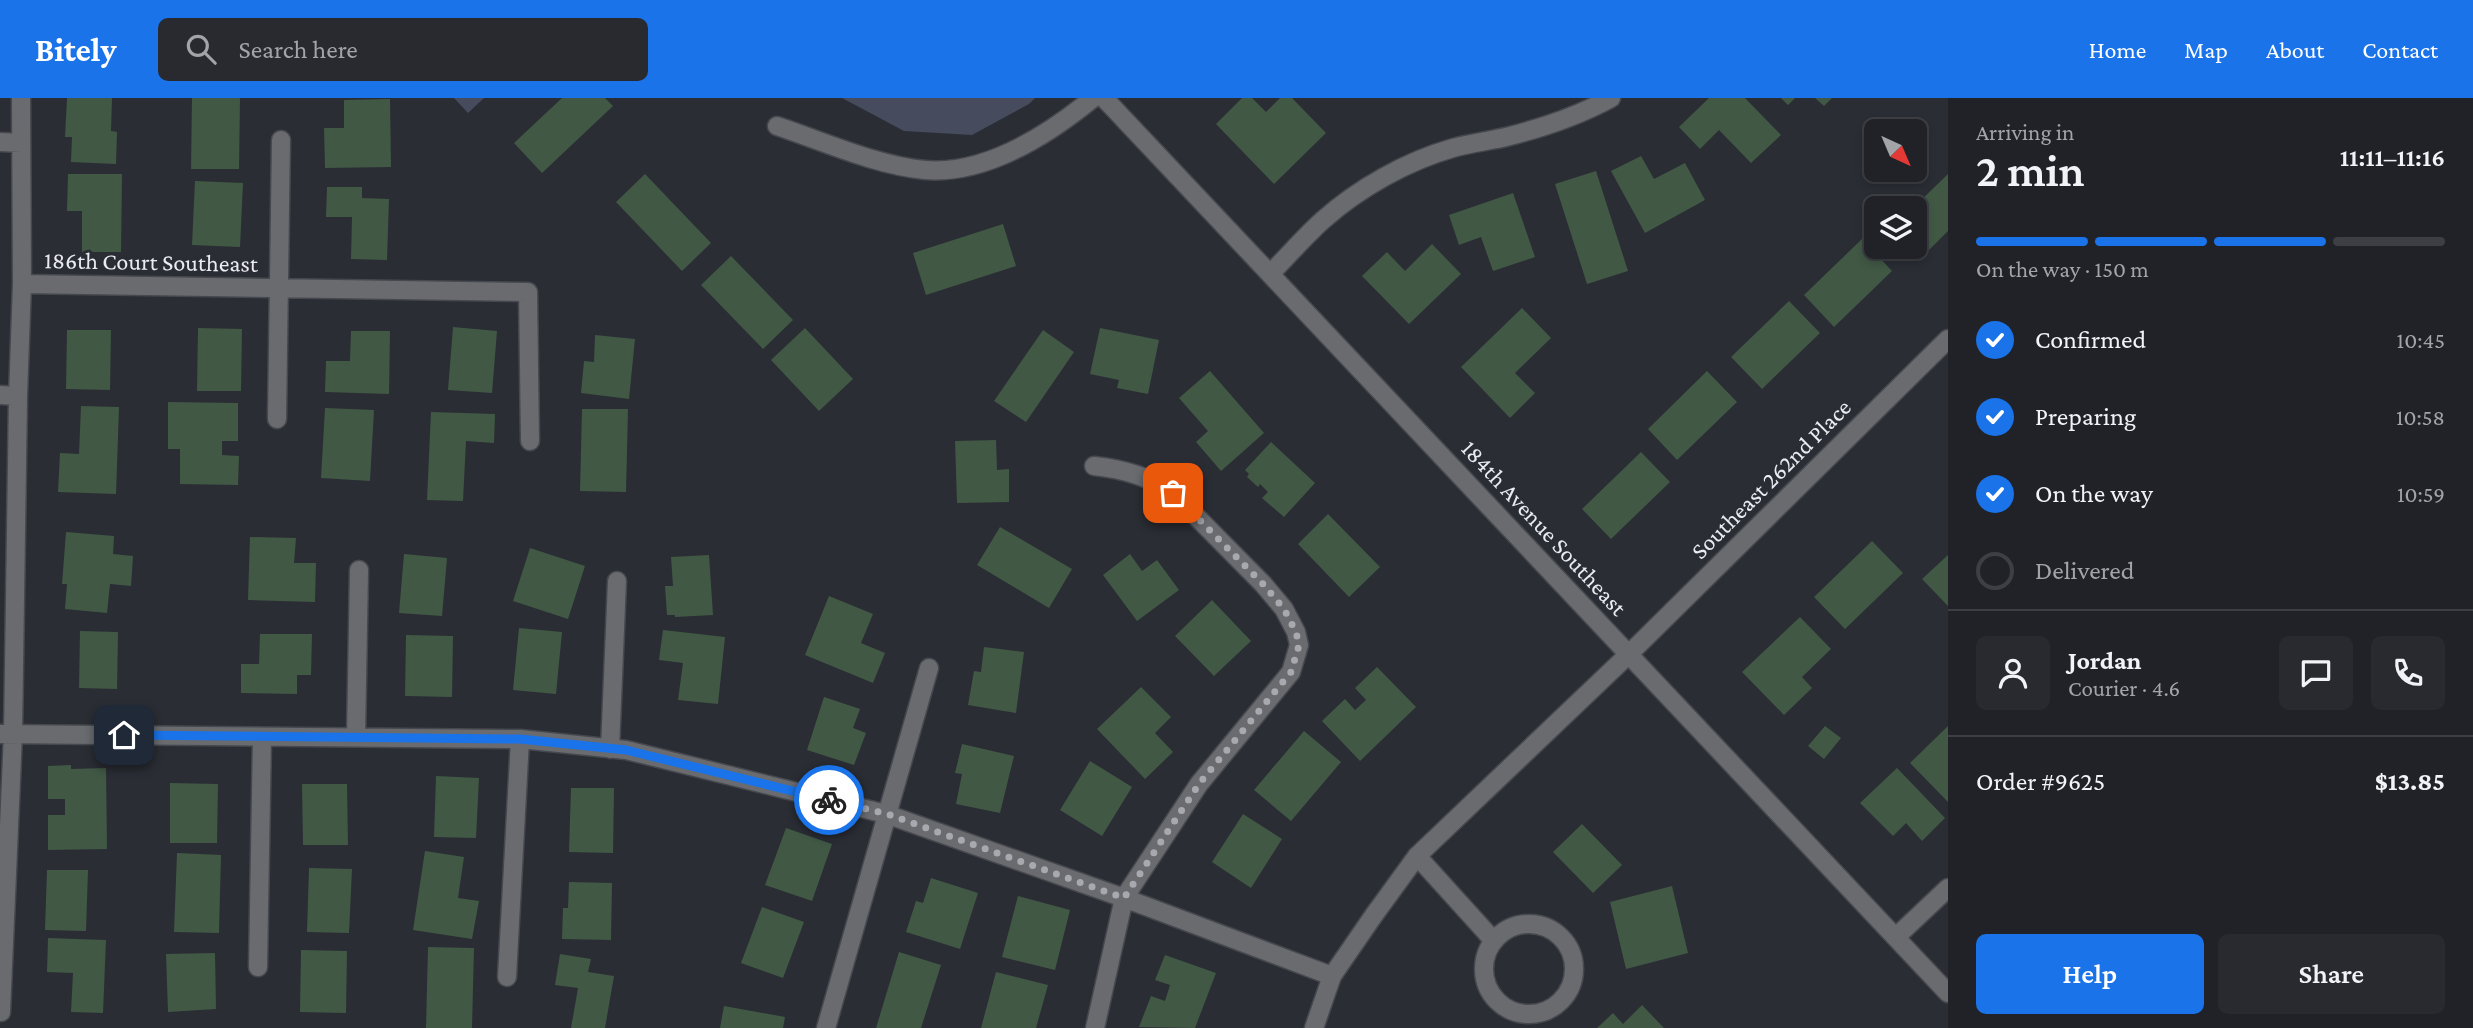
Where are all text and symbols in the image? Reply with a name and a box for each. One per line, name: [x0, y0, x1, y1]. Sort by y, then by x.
search box: [158, 18, 648, 81]
icon: search: [182, 30, 220, 68]
text: Bitely: [35, 31, 116, 68]
text: Search here: [238, 35, 358, 64]
text: Home: [2089, 36, 2146, 63]
text: Map: [2184, 36, 2228, 63]
text: About: [2266, 36, 2324, 63]
text: Contact: [2362, 36, 2438, 63]
north arrow: [1864, 119, 1927, 182]
map controls: [1864, 119, 1927, 259]
text: Arriving in: [1976, 119, 2074, 145]
text: 11:11–11:16: [2340, 143, 2445, 172]
text: 2 min: [1976, 145, 2084, 196]
button: layers: [1864, 196, 1927, 259]
street label: 186th Court Southeast: [44, 246, 259, 277]
text: On the way · 150 m: [1976, 256, 2149, 282]
icon: check: [1976, 321, 2014, 359]
text: Confirmed: [2035, 325, 2146, 354]
text: 10:45: [2397, 327, 2445, 353]
street label: Southeast 262nd Place: [1685, 393, 1856, 564]
icon: check: [1976, 398, 2014, 436]
text: Preparing: [2035, 402, 2136, 431]
text: 10:58: [2396, 404, 2445, 430]
street label: 184th Avenue Southeast: [1456, 435, 1633, 622]
pin: [1143, 463, 1203, 523]
icon: bag: [1154, 474, 1192, 512]
icon: check: [1976, 475, 2014, 513]
text: On the way: [2035, 479, 2153, 508]
text: 10:59: [2397, 481, 2445, 507]
text: Delivered: [2035, 556, 2134, 585]
button: person: [1976, 636, 2050, 710]
button: chat: [2279, 636, 2353, 710]
button: phone: [2371, 636, 2445, 710]
text: Jordan: [2068, 646, 2142, 675]
text: Courier · 4.6: [2068, 675, 2180, 701]
pin: [94, 705, 154, 765]
icon: home: [105, 716, 143, 754]
courier: [794, 765, 864, 835]
text: Order #9625: [1976, 767, 2105, 796]
text: $13.85: [2375, 767, 2445, 796]
icon: bike: [810, 781, 848, 819]
button: Help: [1976, 934, 2204, 1014]
button: Share: [2218, 934, 2445, 1014]

